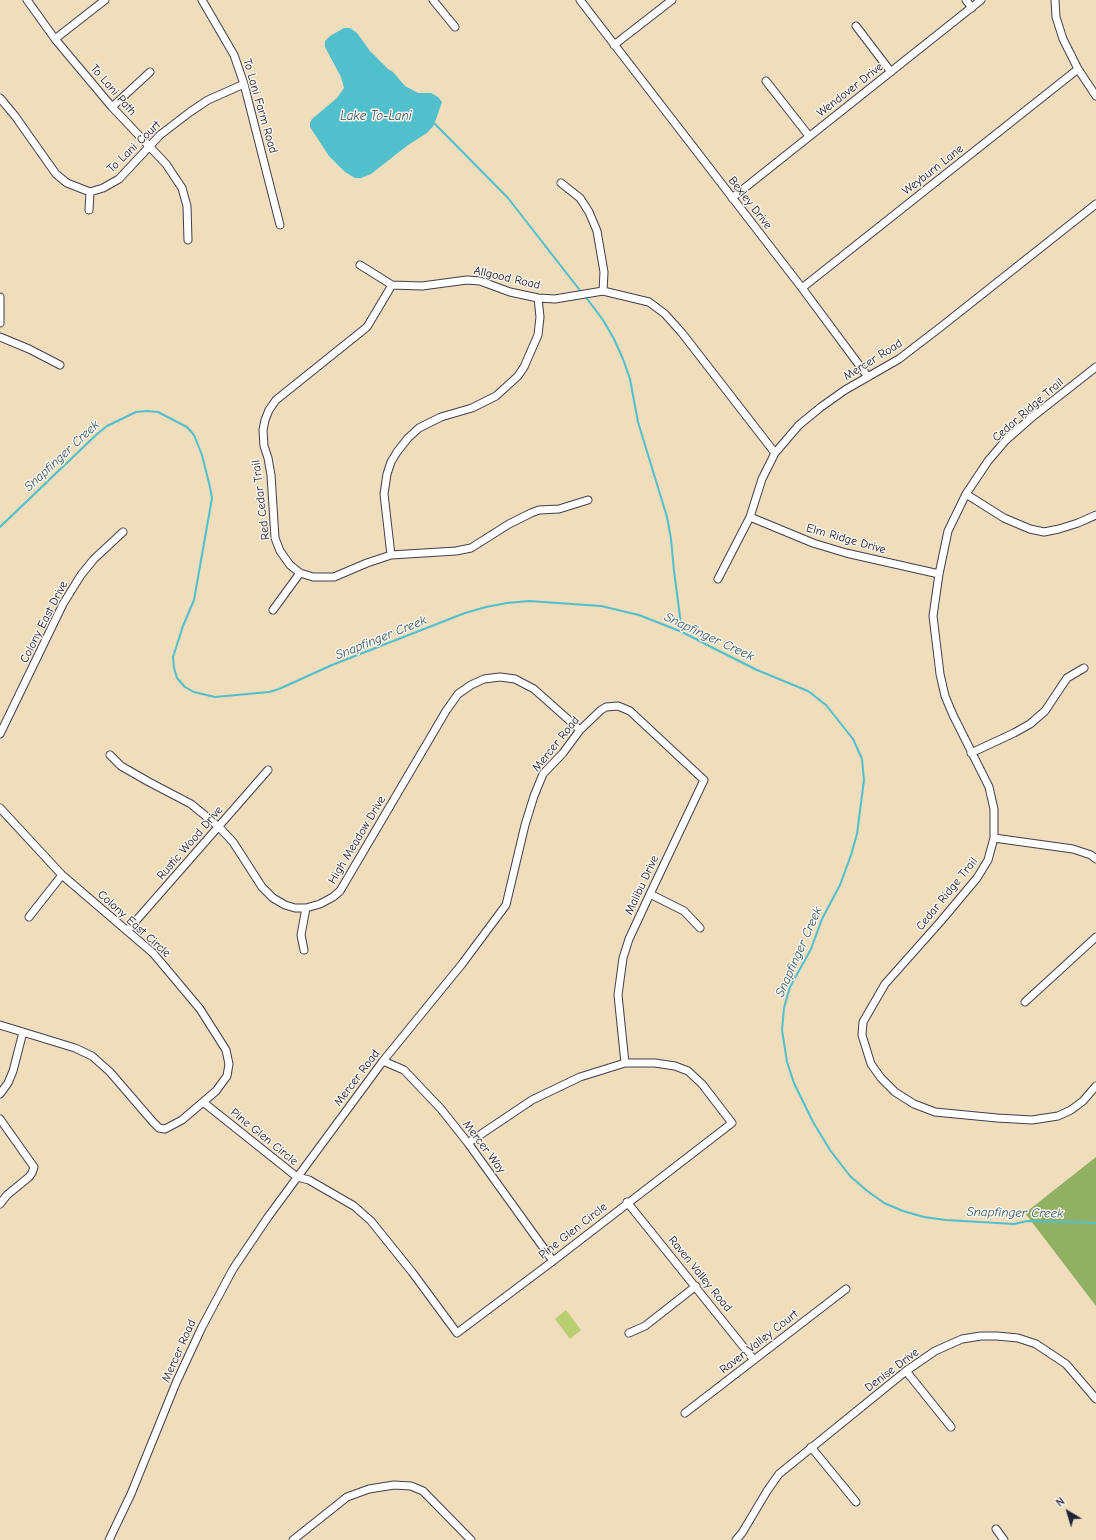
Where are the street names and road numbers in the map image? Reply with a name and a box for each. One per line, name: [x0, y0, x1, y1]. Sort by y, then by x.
street label: To Lani Farm Road: [240, 57, 280, 155]
street label: Wendover Drive: [814, 60, 886, 120]
street label: To Lani Path: [87, 61, 139, 119]
street label: To Lani Court: [104, 118, 164, 176]
street label: Weyburn Lane: [900, 142, 966, 198]
street label: Bexley Drive: [725, 174, 775, 232]
street label: Allgood Road: [472, 263, 542, 293]
street label: Mercer Road: [841, 336, 905, 384]
street label: Cedar Ridge Trail: [989, 375, 1067, 445]
street label: Red Cedar Trail: [249, 459, 273, 541]
street label: Elm Ridge Drive: [804, 521, 888, 557]
street label: Colony East Drive: [17, 578, 71, 666]
street label: Mercer Road: [529, 713, 583, 775]
street label: High Meadow Drive: [325, 793, 389, 887]
street label: Rustic Wood Drive: [154, 803, 226, 883]
street label: Malibu Drive: [622, 853, 662, 917]
street label: Cedar Ridge Trail: [913, 855, 981, 933]
street label: Colony East Circle: [94, 887, 174, 961]
street label: Mercer Road: [331, 1047, 383, 1109]
street label: Pine Glen Circle: [227, 1105, 301, 1169]
street label: Mercer Way: [460, 1118, 508, 1176]
street label: Pine Glen Circle: [536, 1200, 610, 1262]
street label: Raven Valley Road: [665, 1233, 735, 1315]
street label: Raven Valley Court: [717, 1307, 801, 1377]
street label: Mercer Road: [159, 1317, 199, 1385]
street label: Denise Drive: [862, 1345, 922, 1395]

